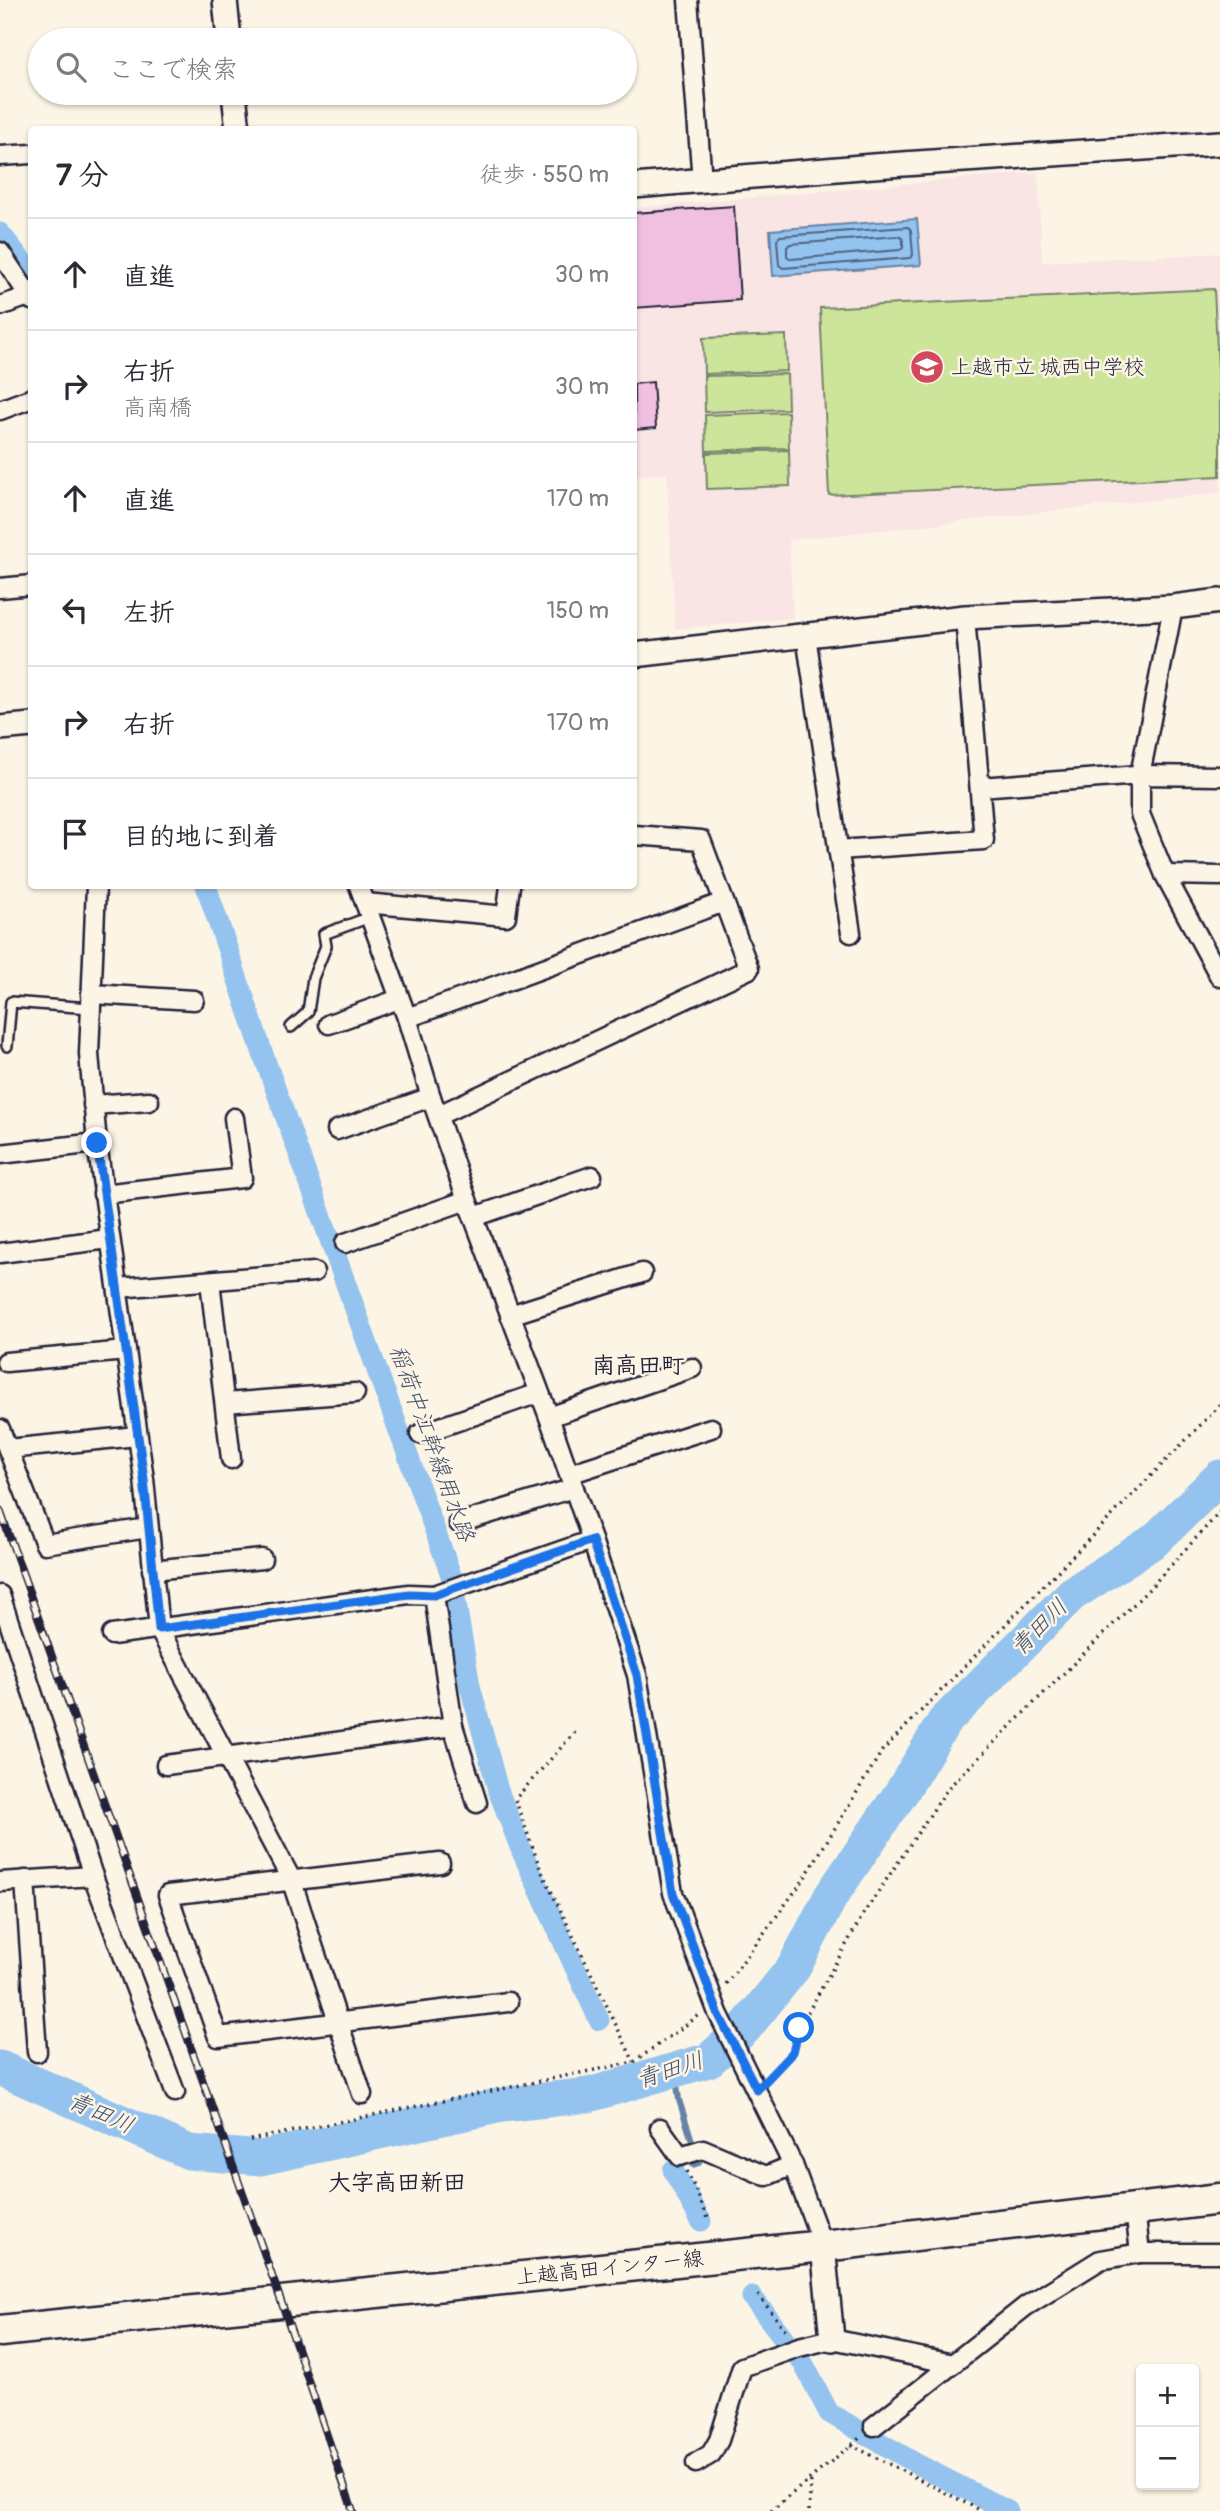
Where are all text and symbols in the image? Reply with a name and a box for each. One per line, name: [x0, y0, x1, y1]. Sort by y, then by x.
search box: [28, 28, 637, 105]
icon: search: [52, 48, 90, 86]
text: ここで検索: [108, 54, 238, 86]
text: 7 分: [56, 157, 108, 194]
text: 徒歩 · 550 m: [480, 160, 609, 189]
icon: ahead: [56, 255, 94, 293]
text: 30 m: [555, 260, 609, 289]
text: 直進: [123, 261, 175, 293]
school or university icon: 上越市立 城西中学校: [908, 348, 946, 386]
place label: 上越市立 城西中学校: [951, 354, 1145, 381]
text: 右折: [123, 356, 175, 388]
icon: right: [56, 367, 94, 405]
text: 30 m: [555, 372, 609, 401]
text: 高南橋: [123, 393, 192, 422]
icon: ahead: [56, 479, 94, 517]
text: 170 m: [547, 484, 609, 513]
text: 直進: [123, 485, 175, 517]
icon: left: [56, 591, 94, 629]
text: 150 m: [546, 596, 609, 625]
text: 左折: [123, 597, 175, 629]
icon: right: [56, 703, 94, 741]
text: 170 m: [547, 708, 609, 737]
text: 右折: [123, 709, 175, 741]
icon: arrive: [56, 815, 94, 853]
text: 目的地に到着: [123, 821, 279, 853]
route end: [81, 1127, 112, 1158]
water label: 稲荷中江幹線用水路: [383, 1341, 482, 1547]
district label: 南高田町: [592, 1351, 684, 1380]
water label: 青田川: [1004, 1592, 1074, 1662]
route start: [783, 2012, 814, 2043]
water label: 青田川: [633, 2046, 707, 2094]
water label: 青田川: [64, 2086, 138, 2140]
district label: 大字高田新田: [328, 2168, 466, 2197]
street label: 上越高田インター線: [515, 2245, 705, 2291]
map controls: [1136, 2364, 1199, 2490]
button: +: [1136, 2364, 1199, 2427]
button: −: [1136, 2427, 1199, 2490]

